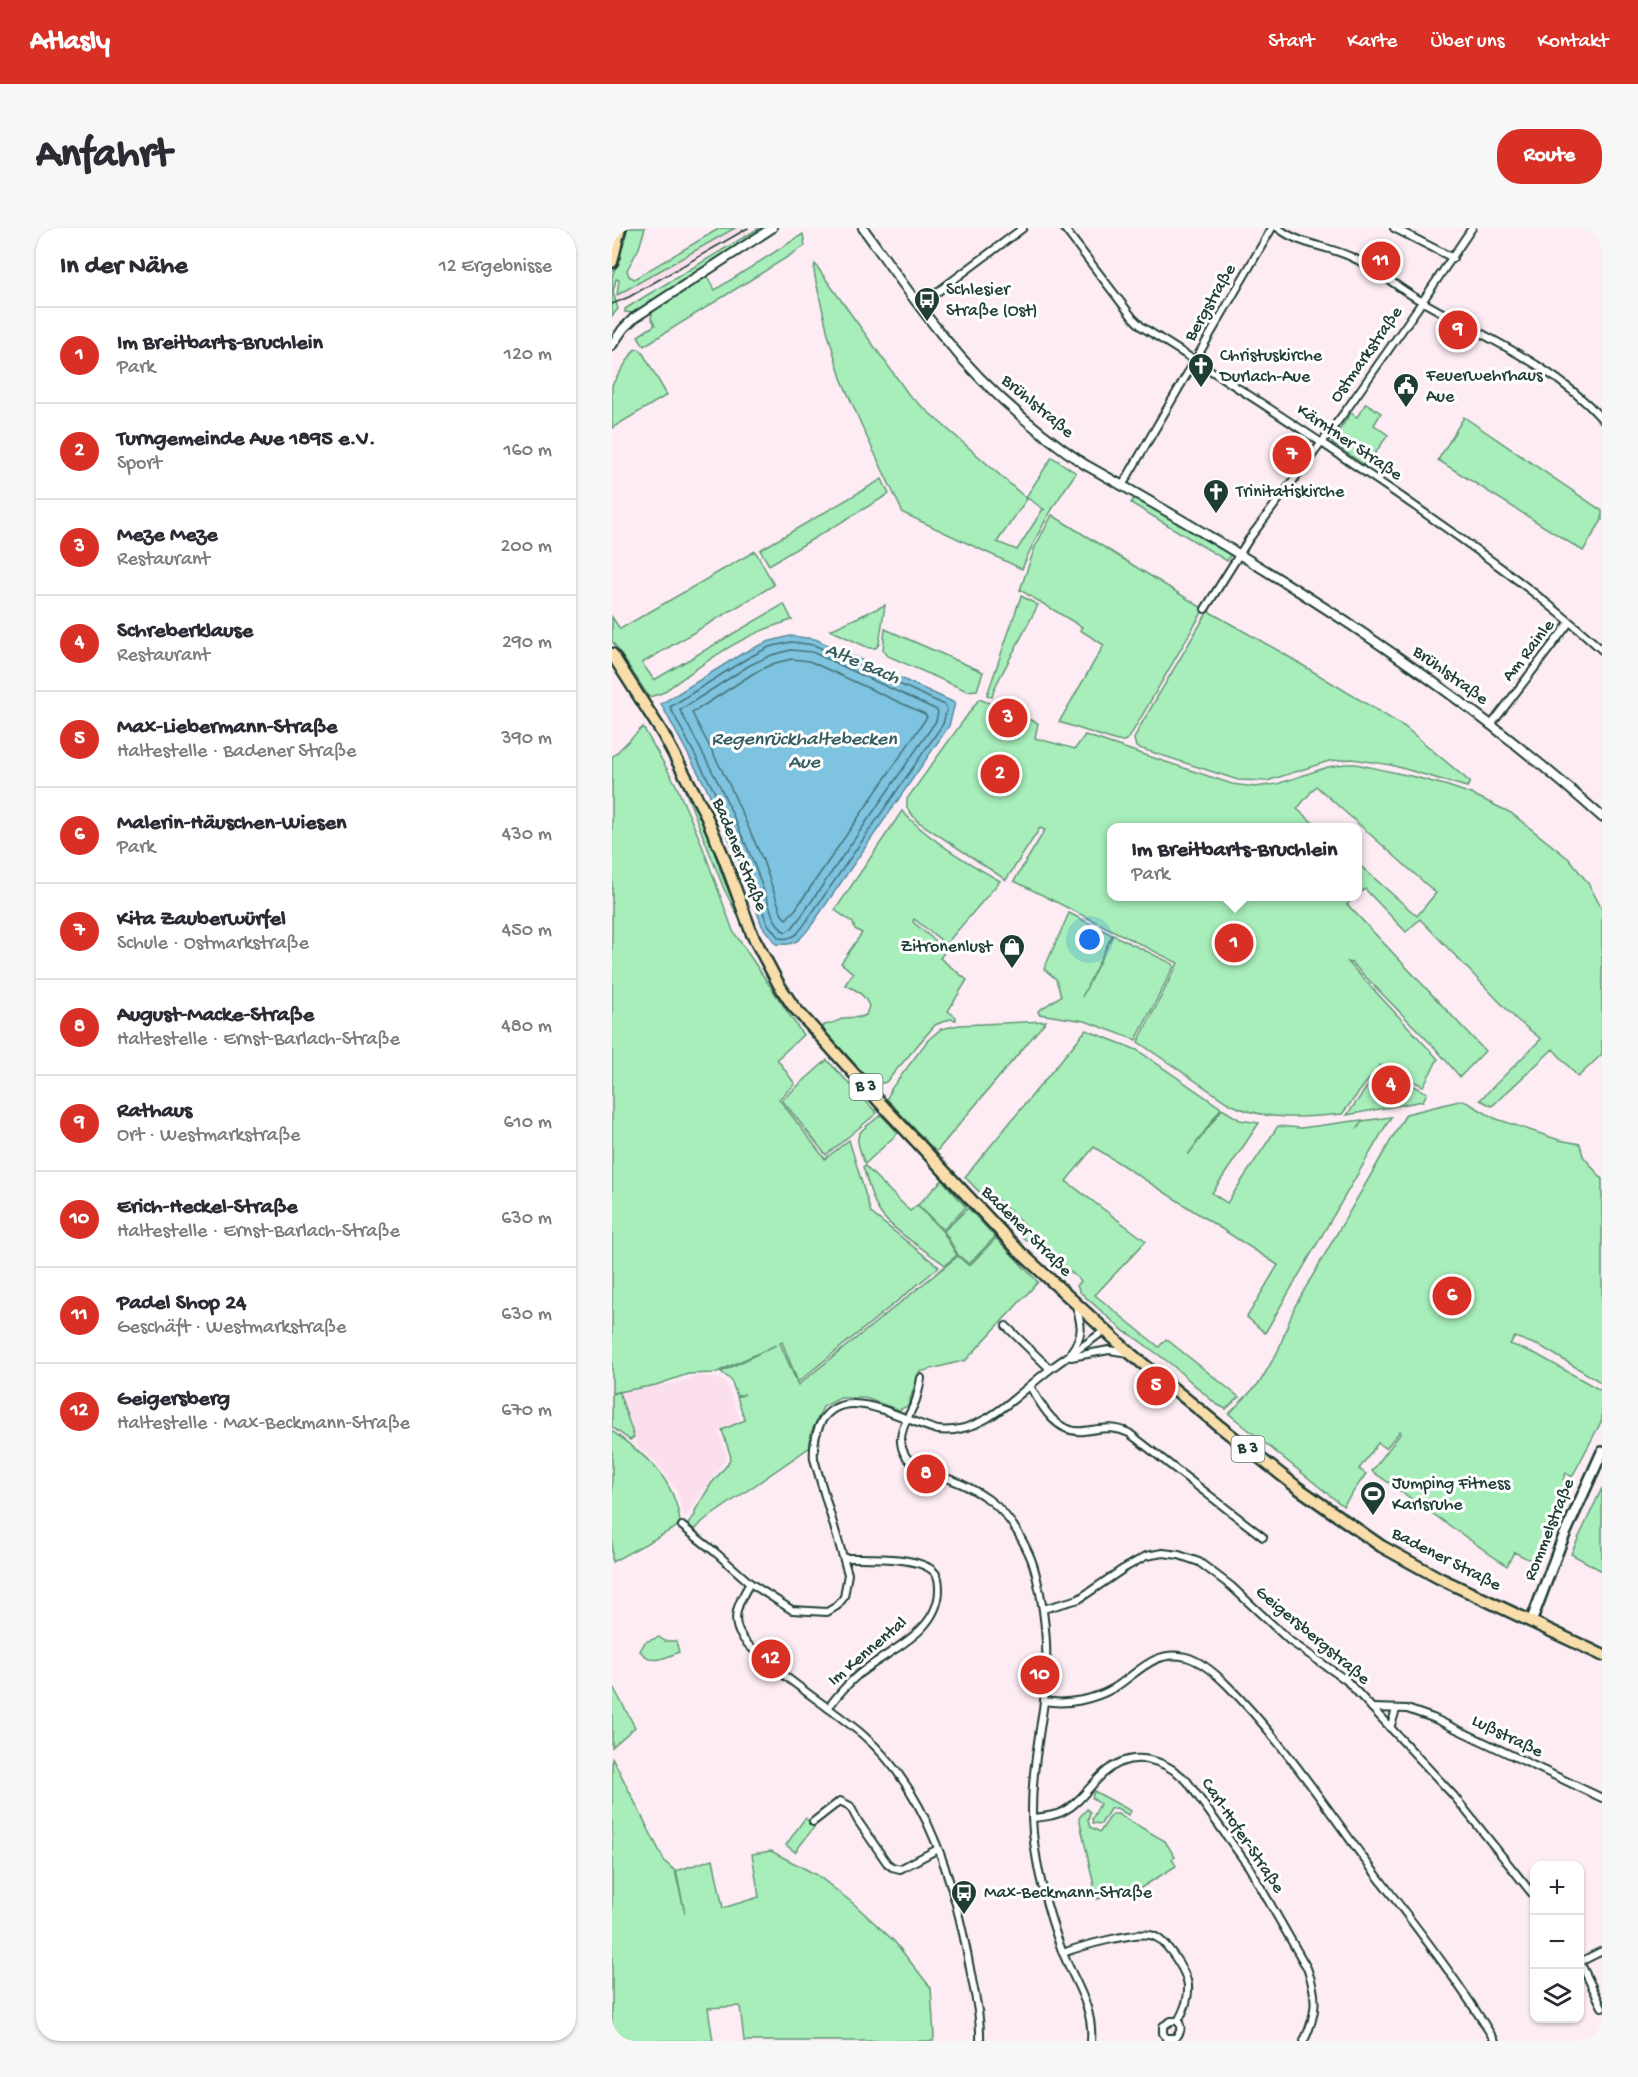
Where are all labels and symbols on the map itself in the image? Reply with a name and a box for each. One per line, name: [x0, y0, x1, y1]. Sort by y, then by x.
pin: 11: [1362, 238, 1400, 284]
street label: Bergstraße: [1180, 260, 1242, 346]
place label: Schlesier Straße (Ost): [946, 280, 1038, 322]
bus stop icon: Schlesier Straße (Ost): [912, 285, 942, 323]
street label: Ostmarkstraße: [1326, 302, 1408, 407]
pin: 9: [1438, 308, 1478, 352]
place label: Christuskirche Durlach-Aue: [1219, 346, 1323, 388]
church icon: Christuskirche Durlach-Aue: [1186, 351, 1216, 389]
place label: Feuerwehrhaus Aue: [1425, 366, 1544, 408]
street label: Brühlstraße: [996, 370, 1078, 444]
public building icon: Feuerwehrhaus Aue: [1391, 371, 1421, 409]
street label: Kärntner Straße: [1292, 400, 1406, 486]
pin: 7: [1272, 432, 1312, 478]
church icon: Trinitatiskirche: [1201, 477, 1231, 515]
place label: Trinitatiskirche: [1235, 482, 1345, 503]
street label: Am Rainle: [1498, 615, 1560, 686]
water label: Alte Bach: [821, 639, 903, 691]
street label: Brühlstraße: [1407, 641, 1492, 711]
pin: 3: [988, 696, 1028, 740]
water label: Regenrückhaltebecken Aue: [711, 729, 897, 775]
pin: 2: [980, 752, 1020, 796]
street label: Badener Straße: [706, 795, 771, 915]
pin: 1: [1214, 920, 1254, 966]
your location: [1075, 925, 1104, 954]
shop icon: Zitronenlust: [997, 932, 1027, 970]
place label: Zitronenlust: [901, 937, 994, 958]
pin: 4: [1372, 1062, 1410, 1108]
road number: B 3: [850, 1074, 882, 1100]
street label: Badener Straße: [976, 1182, 1076, 1282]
pin: 6: [1432, 1274, 1472, 1318]
pin: 5: [1136, 1364, 1176, 1408]
road number: B 3: [1232, 1436, 1264, 1462]
pin: 8: [906, 1452, 946, 1496]
place label: Jumping Fitness Karlsruhe: [1392, 1474, 1512, 1516]
street label: Rommelstraße: [1520, 1475, 1580, 1584]
sports icon: Jumping Fitness Karlsruhe: [1358, 1479, 1388, 1517]
street label: Badener Straße: [1387, 1523, 1505, 1597]
street label: Geigersbergstraße: [1250, 1582, 1374, 1690]
street label: Im Kennental: [824, 1613, 912, 1691]
pin: 12: [752, 1636, 790, 1682]
pin: 10: [1020, 1652, 1060, 1698]
street label: Lußstraße: [1468, 1711, 1547, 1764]
street label: Carl-Hofer-Straße: [1196, 1774, 1289, 1898]
bus stop icon: Max-Beckmann-Straße: [949, 1878, 979, 1916]
place label: Max-Beckmann-Straße: [984, 1883, 1153, 1904]

